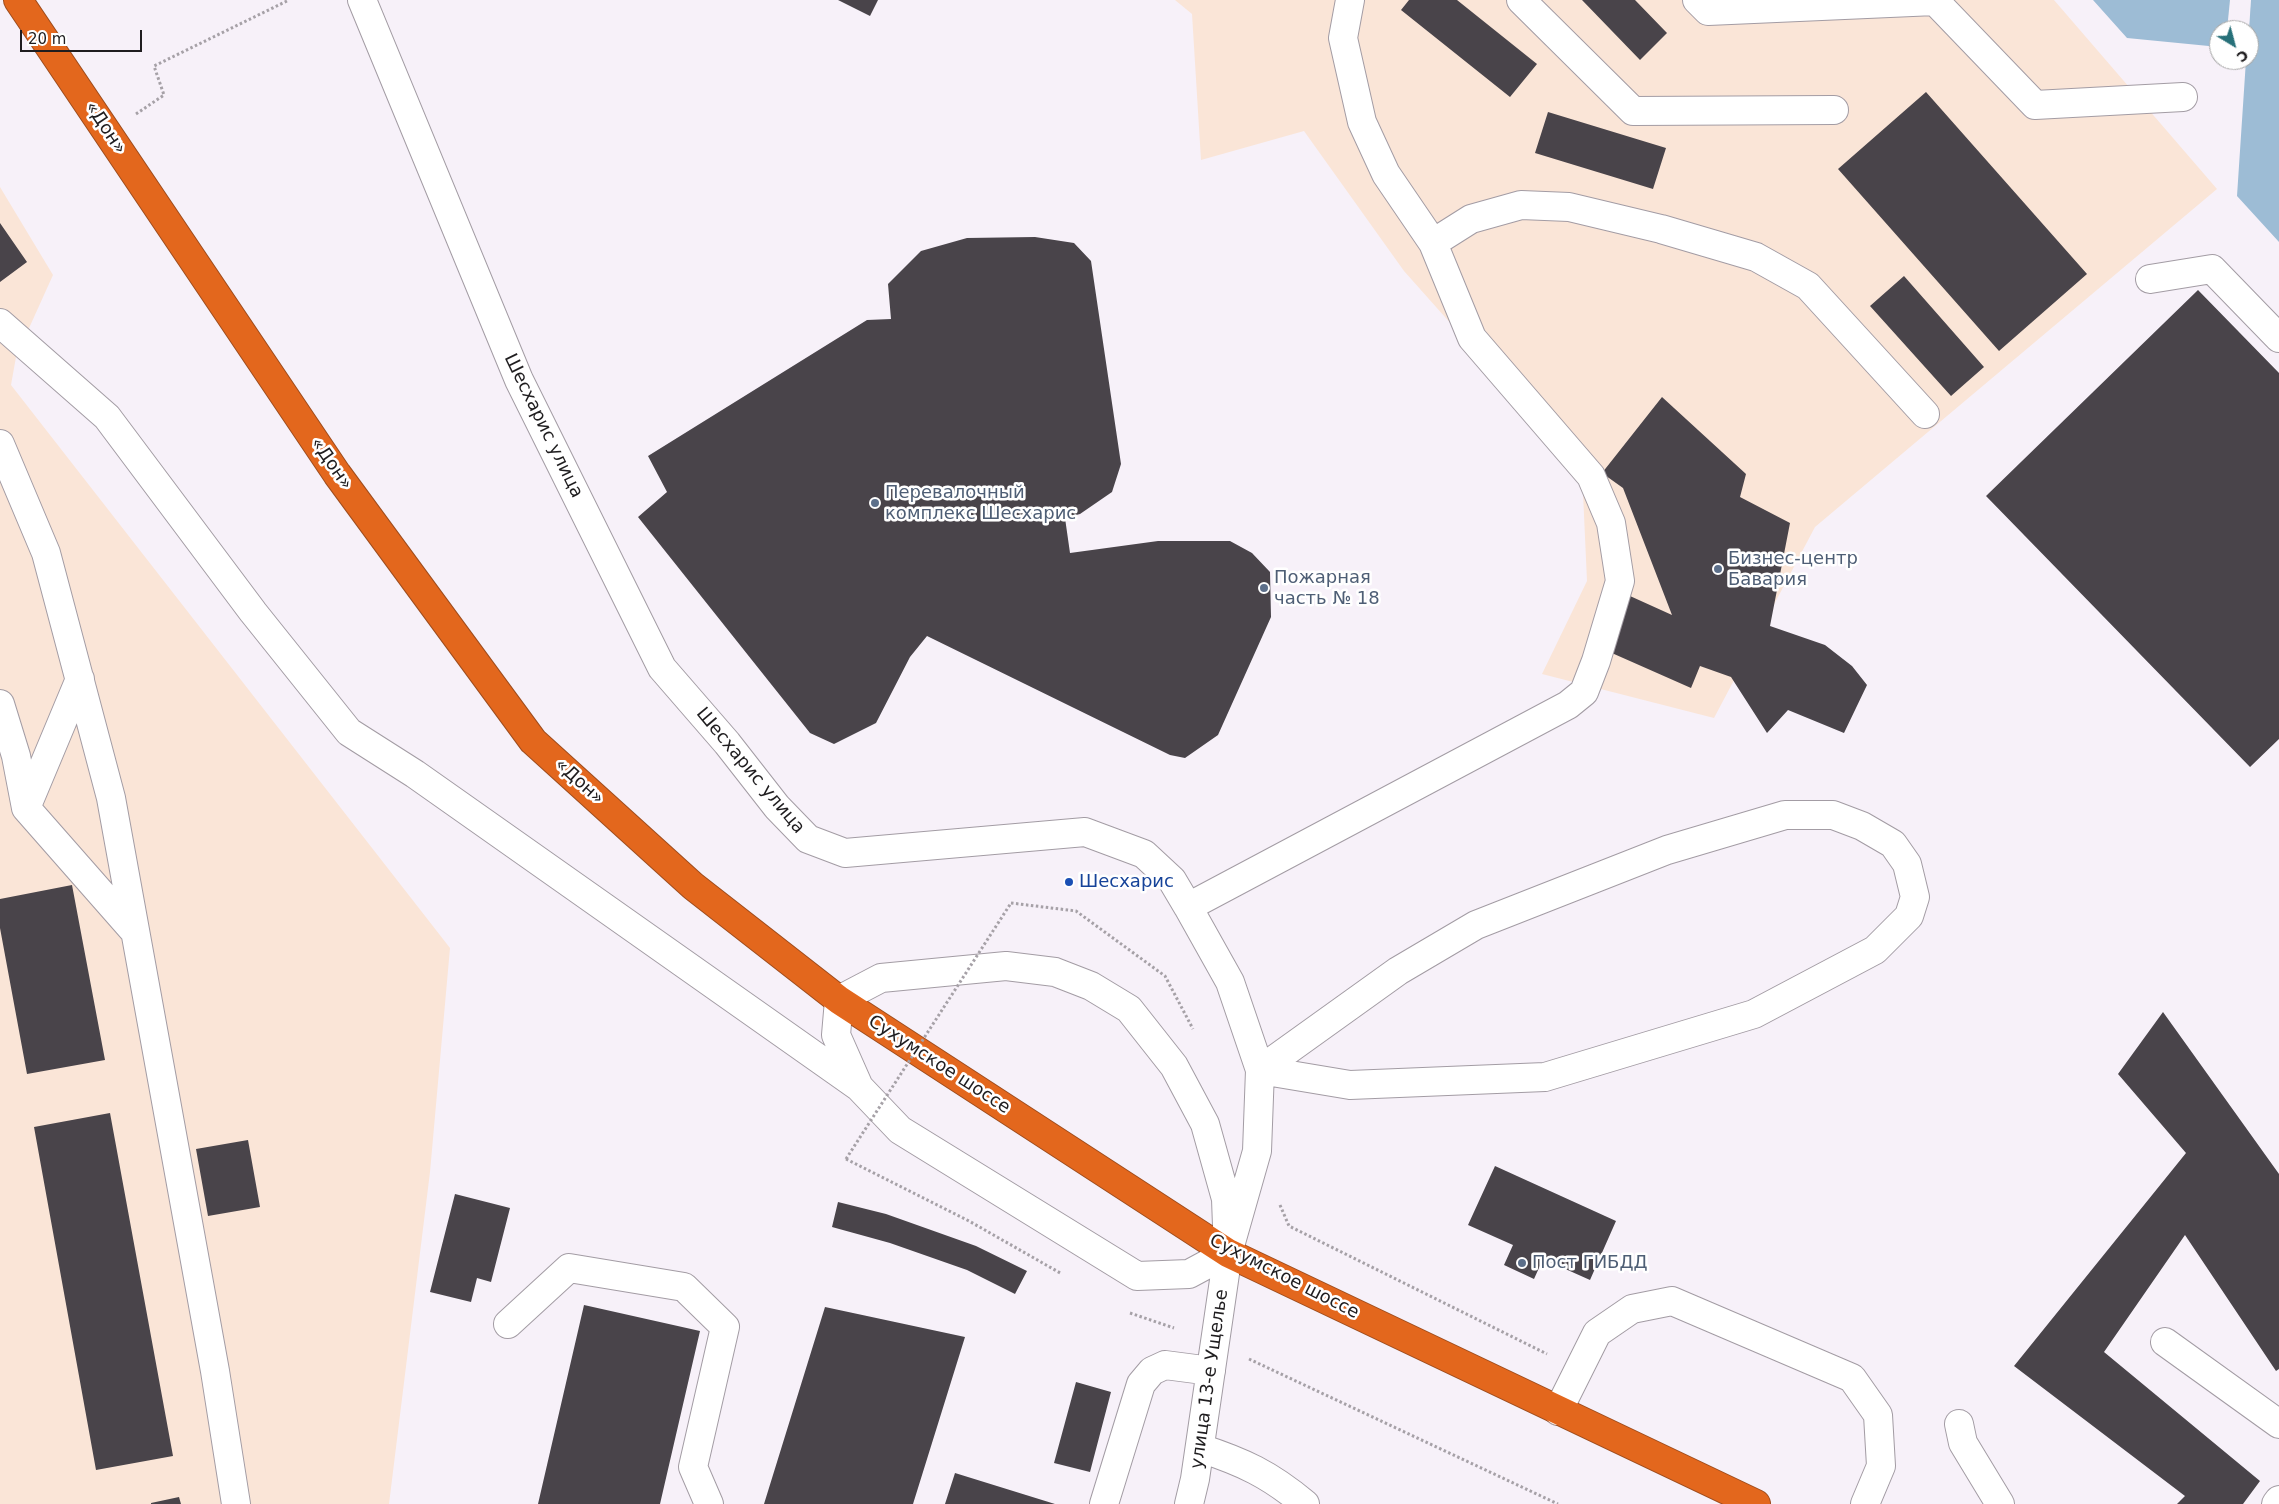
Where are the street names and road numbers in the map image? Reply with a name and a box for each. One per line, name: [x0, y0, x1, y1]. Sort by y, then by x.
street label: «Дон»: [80, 98, 130, 158]
street label: Шесхарис улица: [499, 350, 587, 502]
street label: «Дон»: [305, 434, 357, 494]
street label: Шесхарис улица: [691, 704, 809, 838]
street label: «Дон»: [550, 754, 608, 810]
street label: Сухумское шоссе: [864, 1011, 1014, 1119]
street label: Сухумское шоссе: [1206, 1230, 1362, 1324]
street label: улица 13-е Ущелье: [1187, 1288, 1233, 1470]

